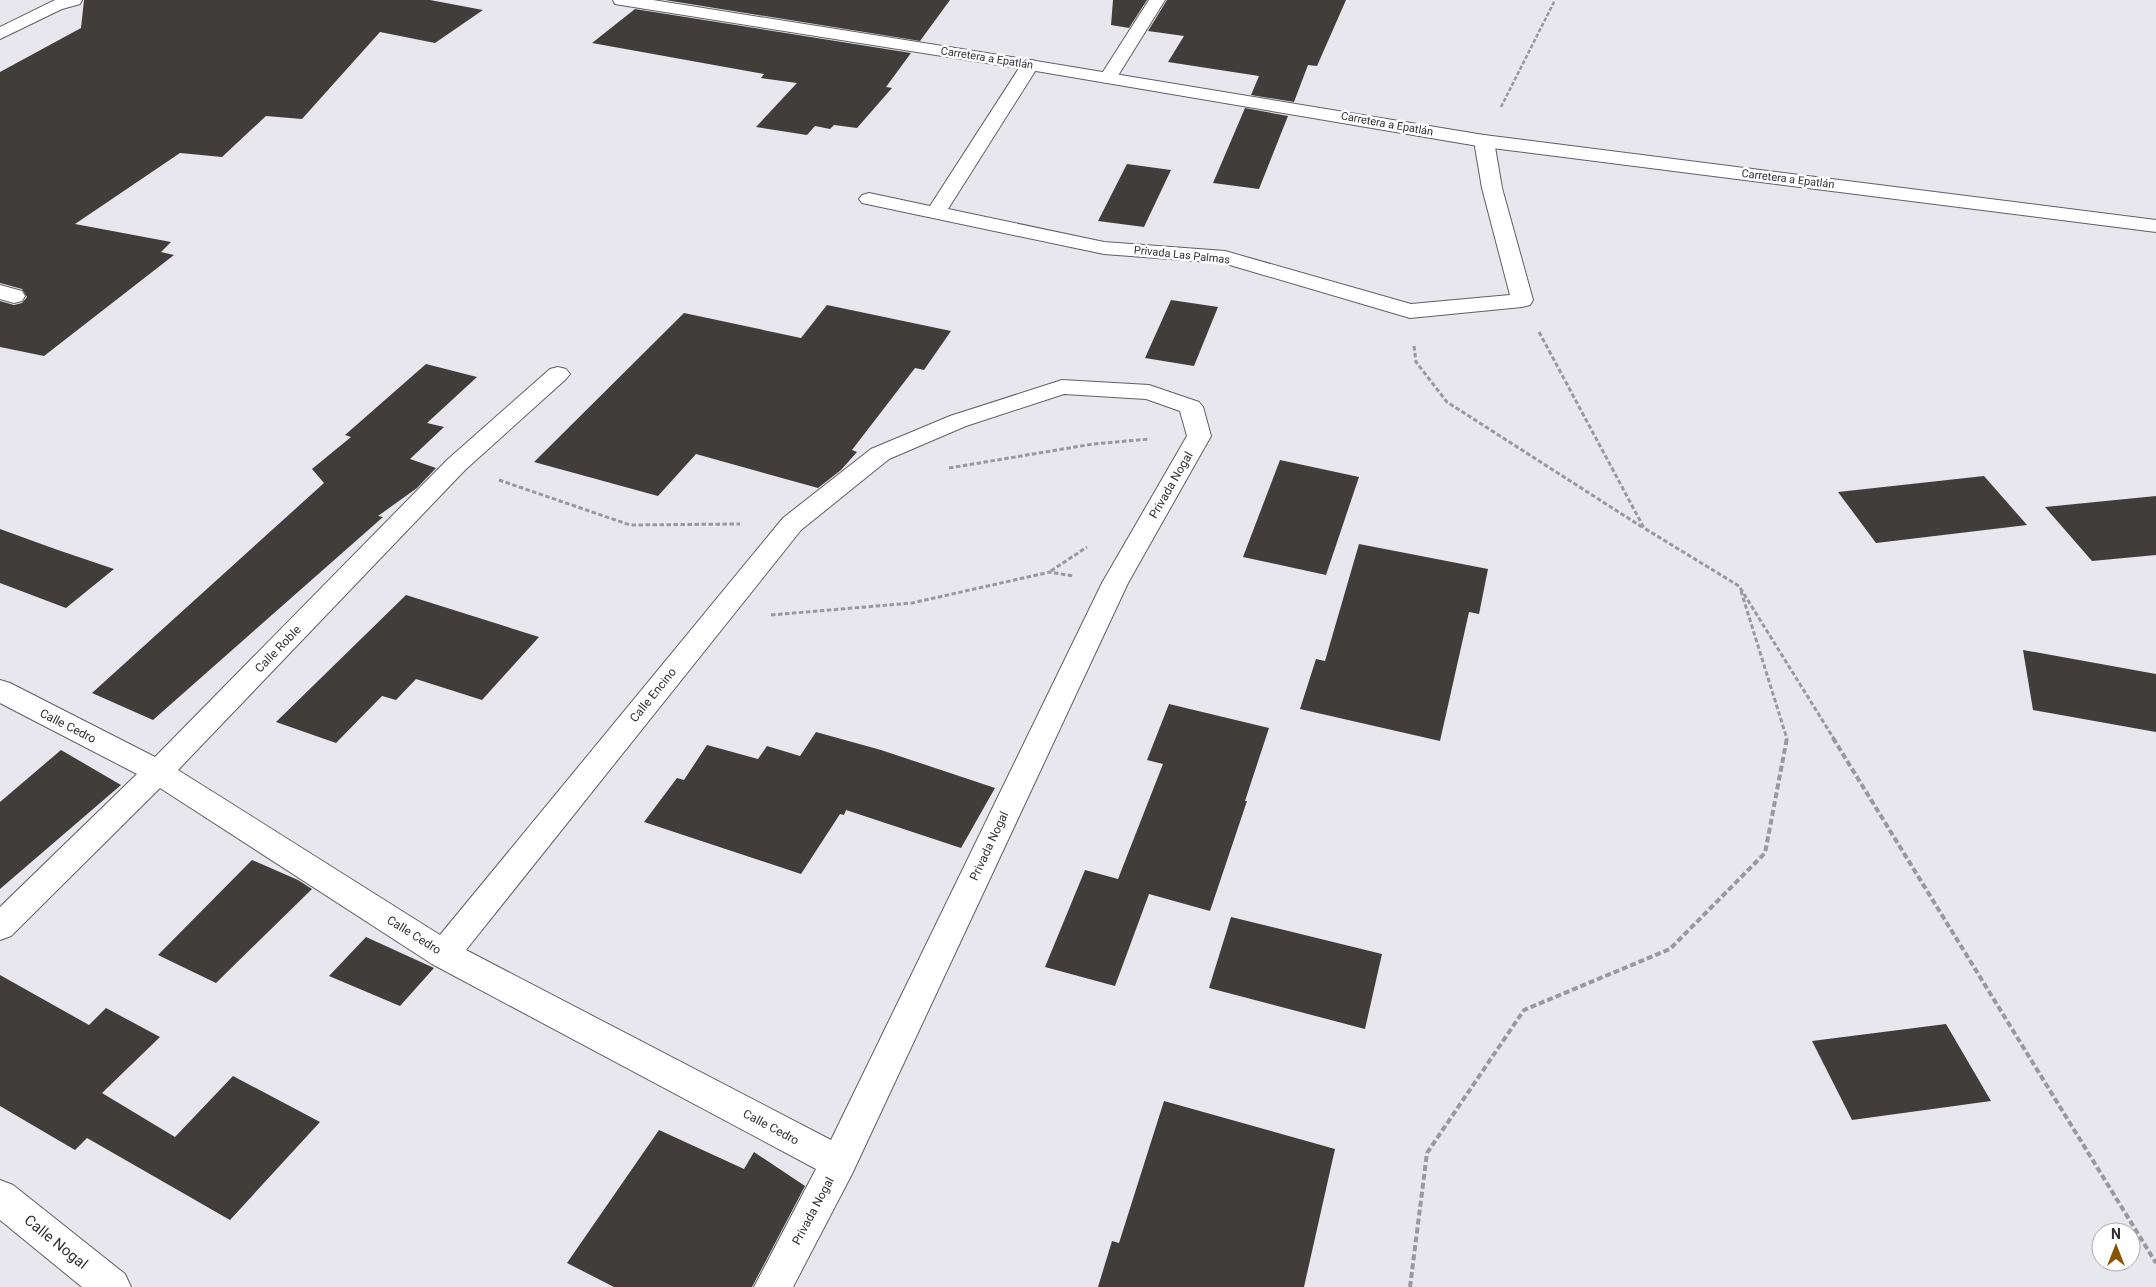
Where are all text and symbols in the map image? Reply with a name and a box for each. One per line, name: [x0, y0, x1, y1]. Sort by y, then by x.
street label: Carretera a Epatlán: [940, 44, 1034, 72]
street label: Carretera a Epatlán: [1340, 109, 1434, 139]
street label: Carretera a Epatlán: [1741, 167, 1835, 191]
street label: Privada Las Palmas: [1133, 243, 1231, 267]
street label: Privada Nogal: [1146, 449, 1196, 521]
street label: Calle Roble: [252, 623, 304, 675]
street label: Calle Encino: [627, 665, 679, 725]
street label: Calle Cedro: [38, 706, 99, 746]
street label: Privada Nogal: [967, 809, 1011, 883]
street label: Calle Cedro: [384, 913, 444, 957]
street label: Calle Cedro: [741, 1106, 801, 1148]
street label: Privada Nogal: [789, 1175, 837, 1247]
street label: Calle Nogal: [21, 1211, 91, 1273]
north arrow: [2091, 1222, 2141, 1272]
text: N: [2111, 1226, 2121, 1242]

